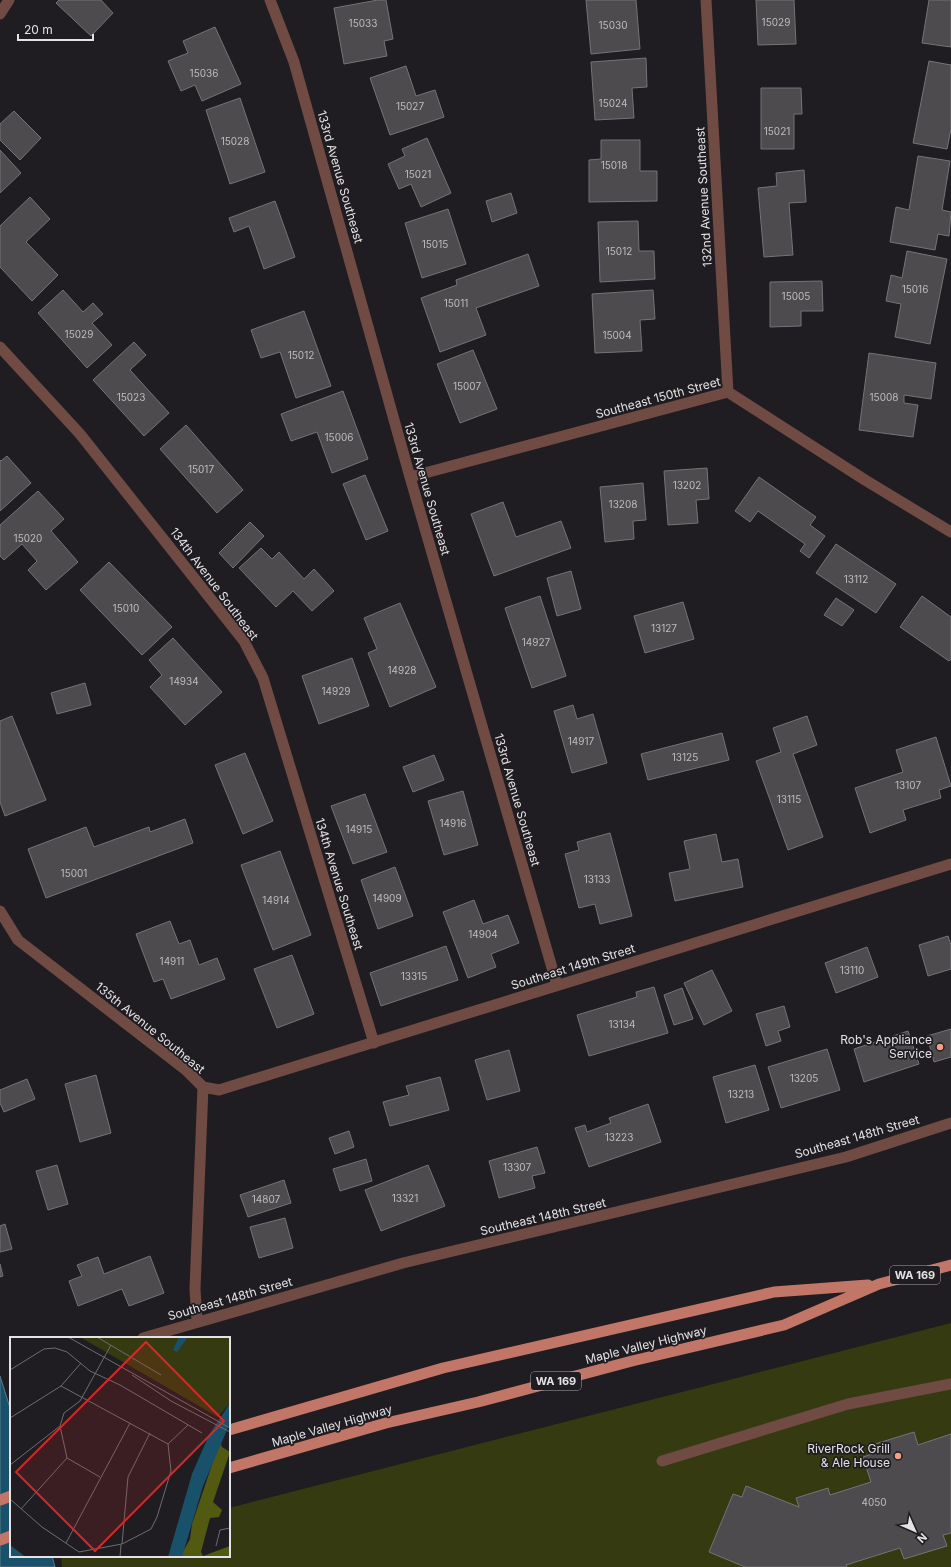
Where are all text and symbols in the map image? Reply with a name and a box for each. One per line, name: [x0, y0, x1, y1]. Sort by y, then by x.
scale bar: [18, 16, 93, 42]
house number: 15029: [762, 16, 790, 28]
house number: 15033: [349, 17, 377, 29]
house number: 15030: [599, 19, 627, 31]
text: 20 m: [24, 22, 53, 37]
house number: 15036: [190, 67, 218, 79]
house number: 15024: [599, 97, 627, 109]
house number: 15027: [396, 100, 424, 112]
street label: 133rd Avenue Southeast: [314, 109, 367, 245]
house number: 15021: [764, 125, 790, 137]
street label: 132nd Avenue Southeast: [692, 127, 715, 267]
house number: 15028: [221, 135, 249, 147]
house number: 15018: [601, 159, 627, 171]
house number: 15021: [405, 168, 431, 180]
house number: 15015: [422, 238, 448, 250]
house number: 15012: [606, 245, 632, 257]
house number: 15016: [902, 283, 928, 295]
house number: 15005: [782, 290, 810, 302]
house number: 15011: [444, 297, 468, 309]
house number: 15029: [65, 328, 93, 340]
house number: 15004: [602, 329, 632, 341]
house number: 15012: [288, 349, 314, 361]
street label: Southeast 150th Street: [594, 374, 722, 421]
house number: 15007: [453, 380, 481, 392]
house number: 15023: [117, 391, 145, 403]
house number: 15008: [870, 391, 898, 403]
street label: 133rd Avenue Southeast: [401, 421, 454, 557]
house number: 15006: [325, 431, 353, 443]
house number: 15017: [188, 463, 214, 475]
house number: 13202: [673, 479, 701, 491]
house number: 13208: [609, 498, 637, 510]
street label: 134th Avenue Southeast: [167, 524, 262, 643]
house number: 15020: [14, 532, 42, 544]
house number: 13112: [844, 573, 868, 585]
house number: 15010: [113, 602, 139, 614]
house number: 13127: [651, 622, 677, 634]
house number: 14927: [522, 636, 551, 648]
house number: 14928: [387, 664, 417, 676]
house number: 14934: [169, 675, 199, 687]
house number: 14929: [321, 685, 351, 697]
street label: 133rd Avenue Southeast: [491, 732, 544, 868]
house number: 14917: [568, 735, 595, 747]
house number: 13125: [672, 751, 698, 763]
house number: 13107: [895, 779, 921, 791]
house number: 13115: [777, 793, 801, 805]
street label: 134th Avenue Southeast: [312, 816, 367, 952]
house number: 14916: [440, 817, 467, 829]
house number: 14915: [346, 823, 372, 835]
house number: 15001: [61, 867, 87, 879]
house number: 13133: [584, 873, 610, 885]
house number: 14909: [372, 892, 402, 904]
house number: 14914: [262, 894, 290, 906]
house number: 14904: [468, 928, 498, 940]
street label: Southeast 149th Street: [509, 940, 637, 993]
house number: 14911: [160, 955, 184, 967]
house number: 13110: [840, 964, 864, 976]
house number: 13315: [401, 970, 427, 982]
street label: 135th Avenue Southeast: [92, 979, 208, 1076]
house number: 13134: [609, 1018, 635, 1030]
place label: Rob's Appliance Service: [840, 1032, 932, 1061]
marker: Rob's Appliance Service: [935, 1042, 945, 1052]
house number: 13205: [790, 1072, 818, 1084]
house number: 13213: [728, 1088, 754, 1100]
street label: Southeast 148th Street: [793, 1112, 921, 1161]
house number: 13223: [605, 1131, 633, 1143]
house number: 13307: [503, 1161, 531, 1173]
house number: 13321: [392, 1192, 418, 1204]
house number: 14807: [252, 1193, 281, 1205]
street label: Southeast 148th Street: [478, 1195, 607, 1238]
road number: WA 169: [890, 1266, 940, 1284]
street label: Southeast 148th Street: [166, 1274, 294, 1323]
street label: Maple Valley Highway: [584, 1322, 708, 1367]
inset map: [10, 1337, 230, 1557]
road number: WA 169: [531, 1372, 581, 1390]
street label: Maple Valley Highway: [270, 1401, 394, 1450]
place label: RiverRock Grill & Ale House: [807, 1441, 890, 1470]
marker: RiverRock Grill & Ale House: [893, 1451, 903, 1461]
house number: 4050: [861, 1496, 887, 1508]
north arrow: [895, 1511, 935, 1551]
text: N: [914, 1530, 930, 1546]

